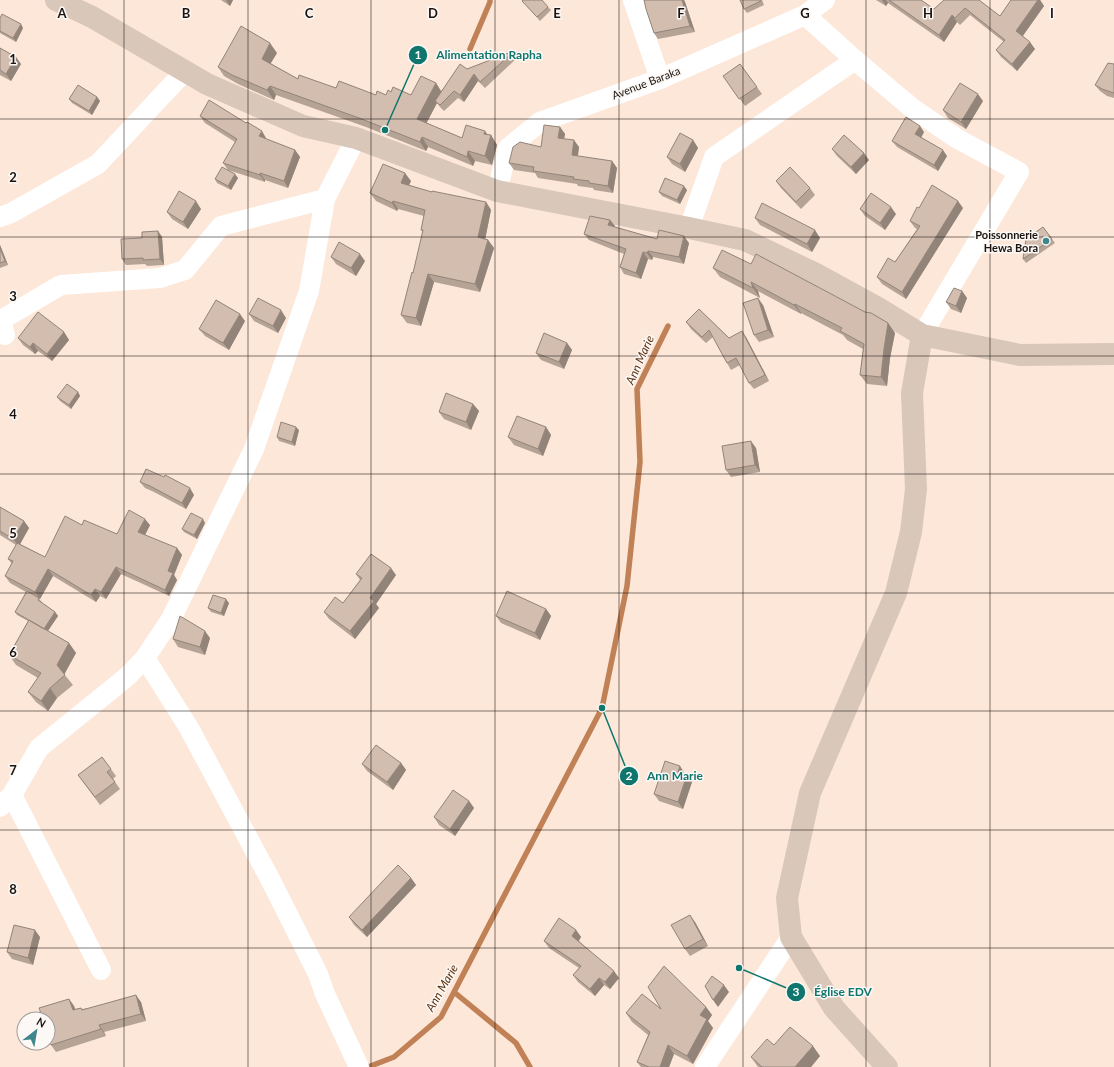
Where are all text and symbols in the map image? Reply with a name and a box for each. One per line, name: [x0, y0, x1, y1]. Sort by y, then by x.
text: A: [56, 5, 67, 21]
text: B: [182, 5, 191, 21]
text: C: [305, 5, 314, 21]
text: D: [428, 5, 438, 21]
text: E: [553, 5, 561, 21]
text: F: [677, 5, 685, 21]
text: G: [800, 5, 810, 21]
text: H: [923, 5, 933, 21]
text: I: [1050, 5, 1054, 21]
callout: Alimentation Rapha: [408, 43, 550, 67]
text: 1: [415, 47, 422, 62]
text: Alimentation Rapha: [435, 47, 542, 62]
text: 1: [9, 51, 17, 67]
street label: Avenue Baraka: [610, 64, 682, 102]
text: 2: [9, 169, 17, 185]
place label: Poissonnerie Hewa Bora: [975, 228, 1038, 254]
marker: Poissonnerie Hewa Bora: [1041, 236, 1051, 246]
text: 3: [9, 288, 17, 304]
water label: Ann Marie: [622, 333, 657, 388]
text: 4: [9, 406, 17, 422]
text: 5: [9, 525, 17, 541]
text: 6: [9, 644, 17, 660]
text: 7: [9, 762, 17, 778]
callout: Ann Marie: [619, 764, 711, 788]
text: 2: [626, 768, 633, 783]
text: Ann Marie: [646, 768, 704, 783]
text: 8: [9, 881, 17, 897]
water label: Ann Marie: [422, 961, 461, 1015]
callout: Église EDV: [786, 980, 880, 1004]
text: 3: [793, 984, 800, 999]
text: Église EDV: [814, 984, 873, 999]
north arrow: [16, 1011, 56, 1051]
text: N: [34, 1014, 48, 1030]

